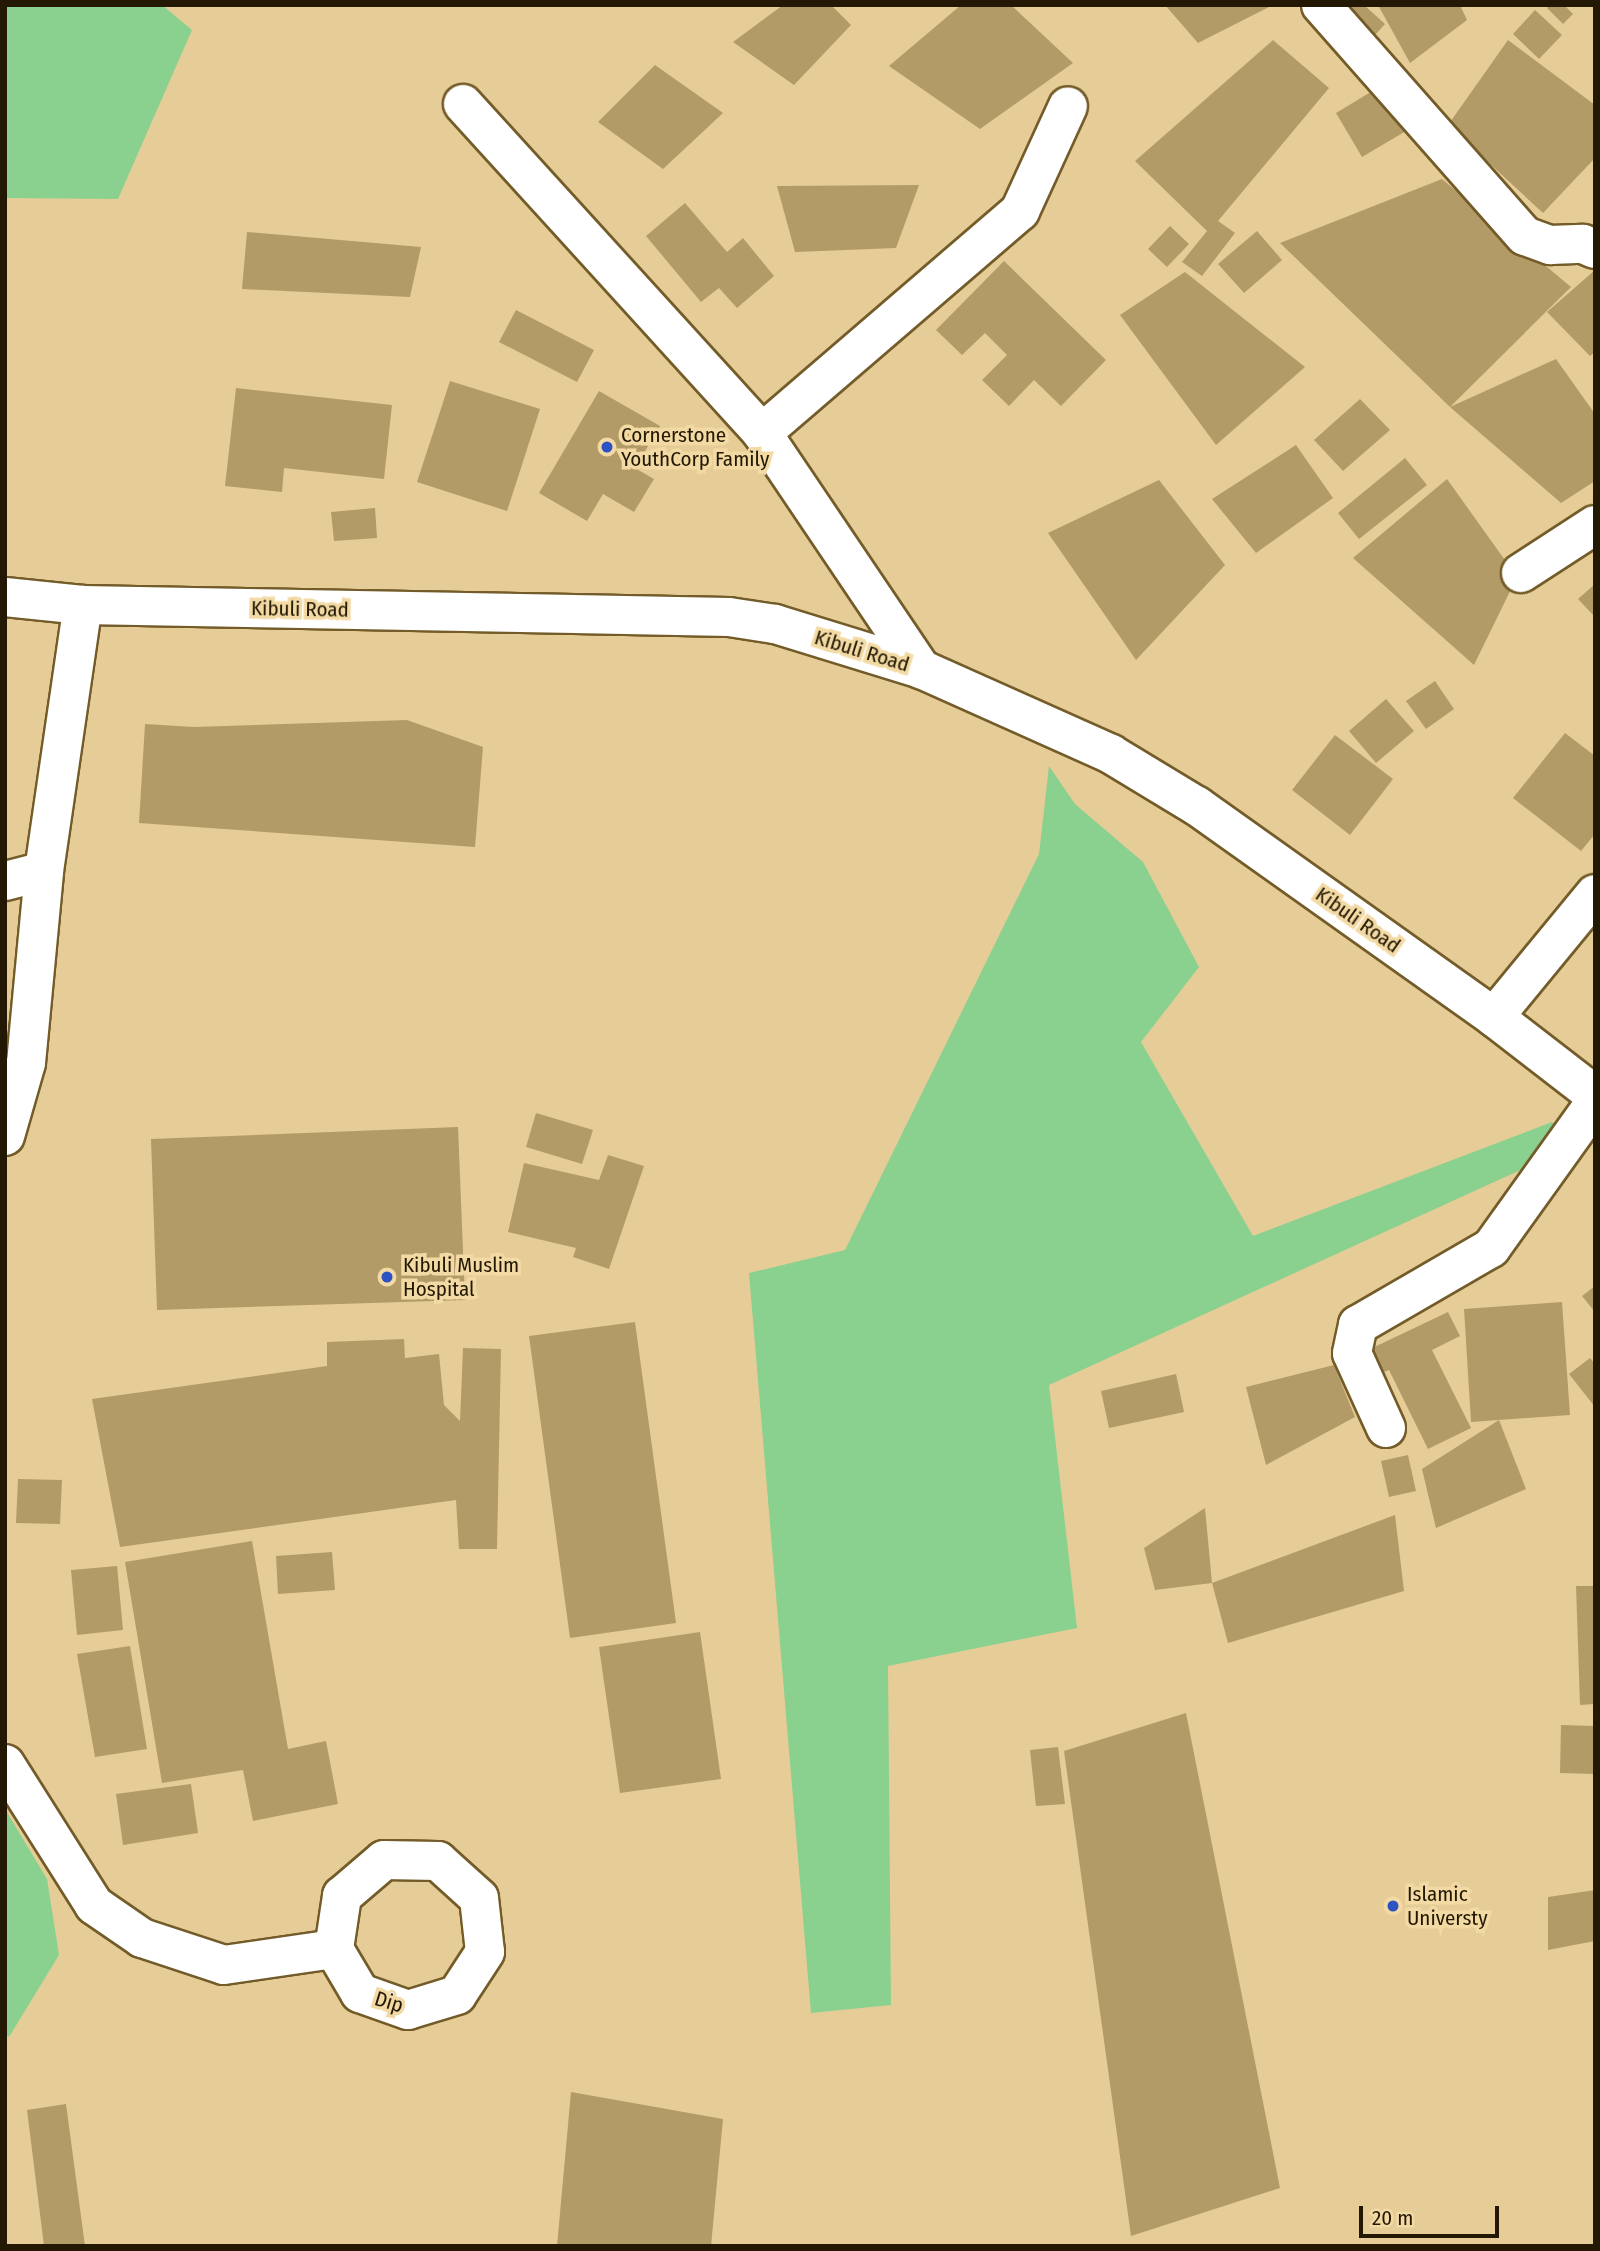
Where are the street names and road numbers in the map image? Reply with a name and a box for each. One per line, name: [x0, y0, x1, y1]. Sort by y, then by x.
street label: Kibuli Road: [251, 596, 349, 622]
street label: Kibuli Road: [812, 625, 912, 677]
street label: Kibuli Road: [1311, 882, 1405, 958]
street label: Dip: [372, 1986, 406, 2018]

